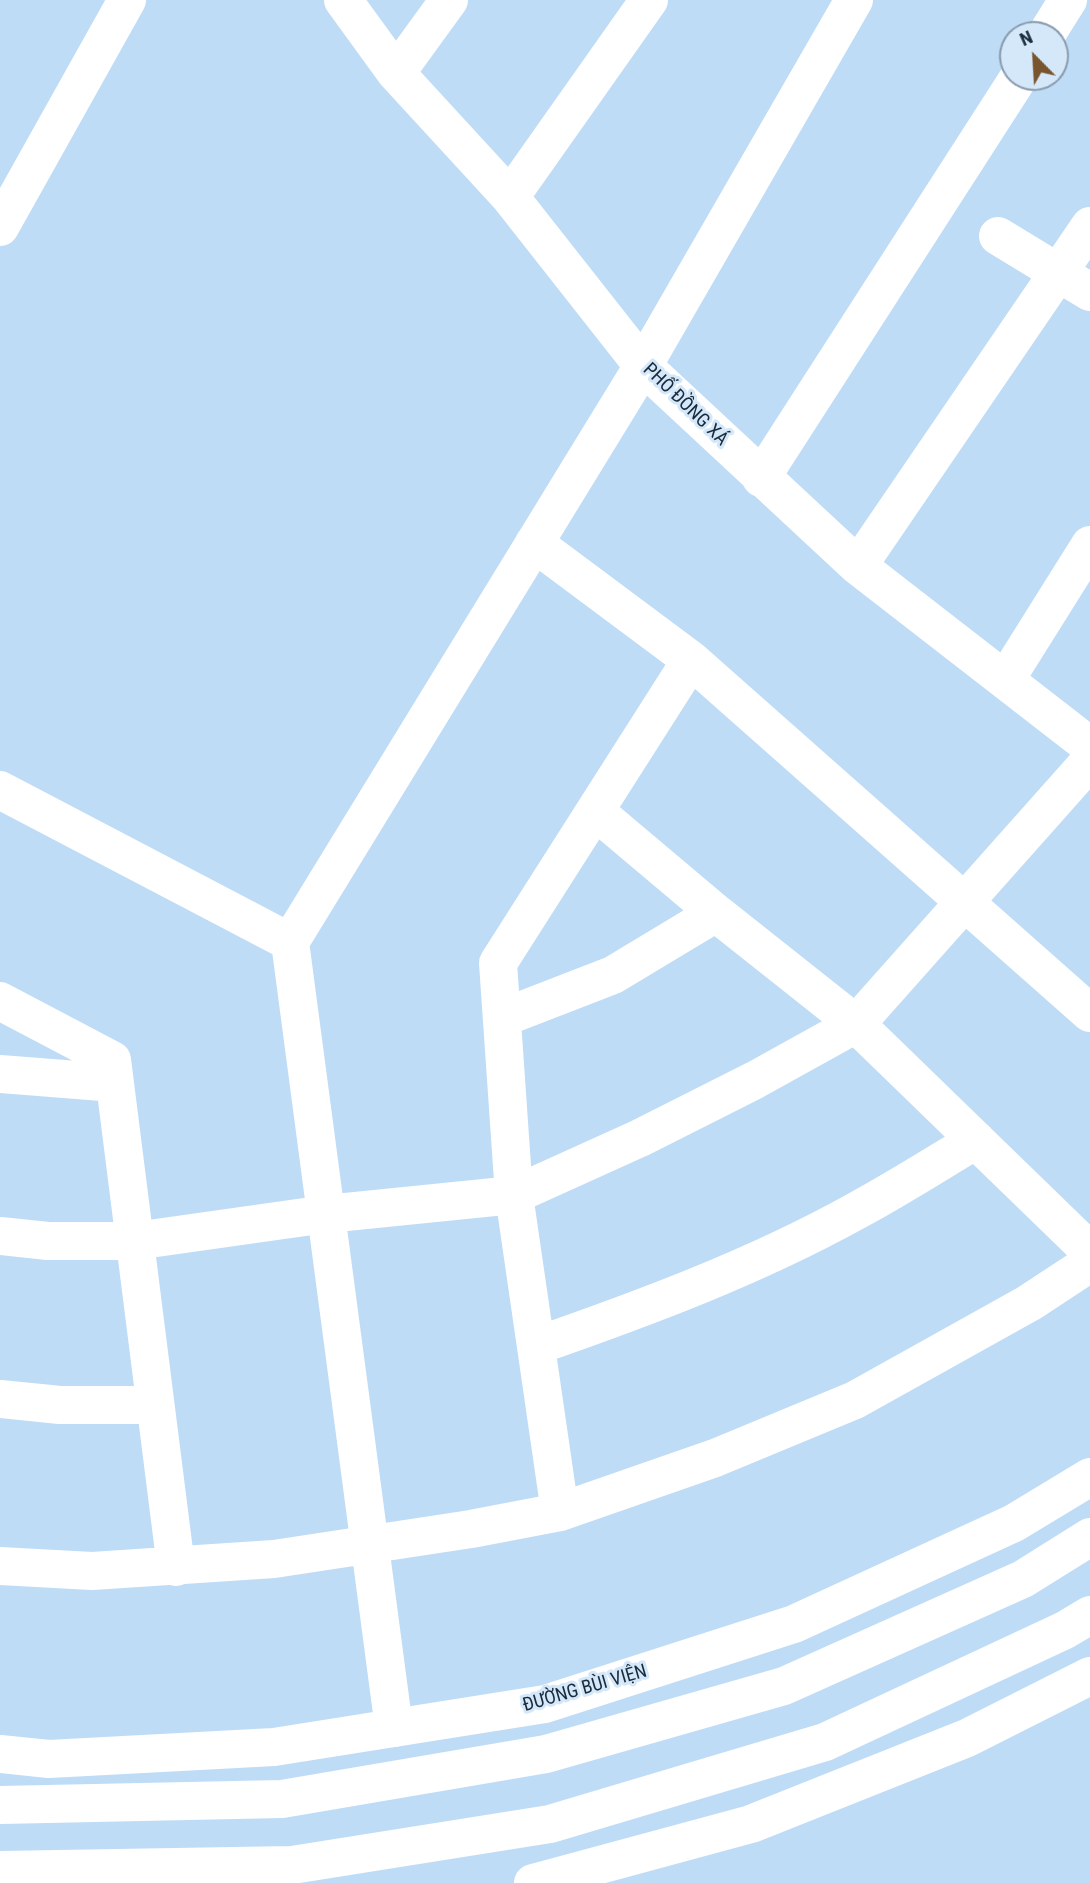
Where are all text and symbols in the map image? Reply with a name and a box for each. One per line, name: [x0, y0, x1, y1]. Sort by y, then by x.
north arrow: [999, 21, 1069, 91]
text: N: [1016, 25, 1036, 51]
street label: PHỐ ĐỒNG XÁ: [638, 359, 732, 451]
street label: ĐƯỜNG BÙI VIỆN: [520, 1660, 650, 1718]

